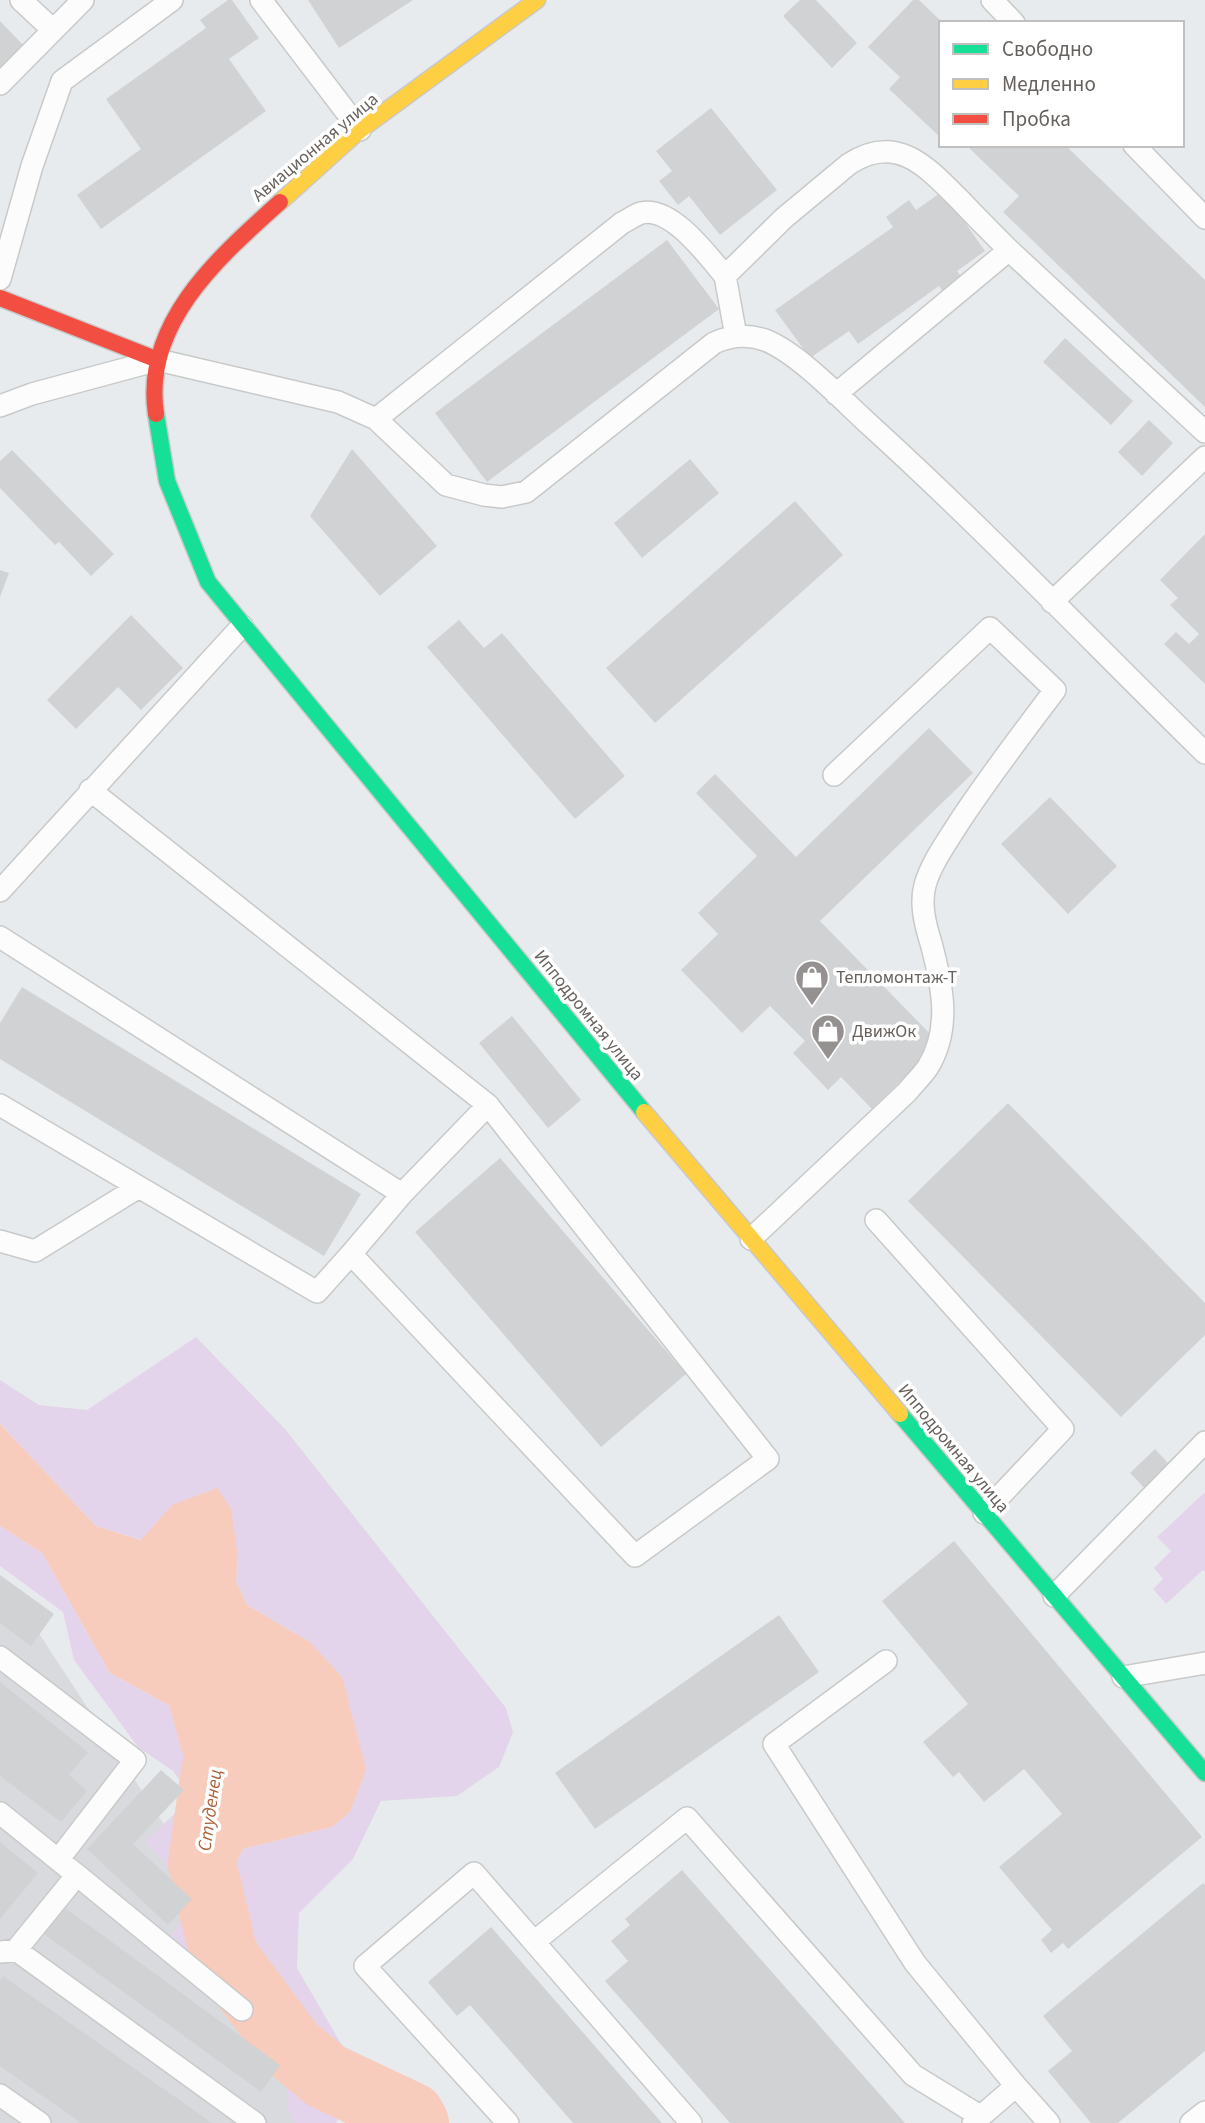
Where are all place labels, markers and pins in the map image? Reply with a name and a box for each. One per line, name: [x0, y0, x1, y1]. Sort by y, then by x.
shop icon: Тепломонтаж-Т: [793, 958, 831, 1007]
place label: Тепломонтаж-Т: [836, 965, 958, 990]
shop icon: ДвижОк: [809, 1012, 847, 1061]
place label: ДвижОк: [852, 1019, 916, 1044]

